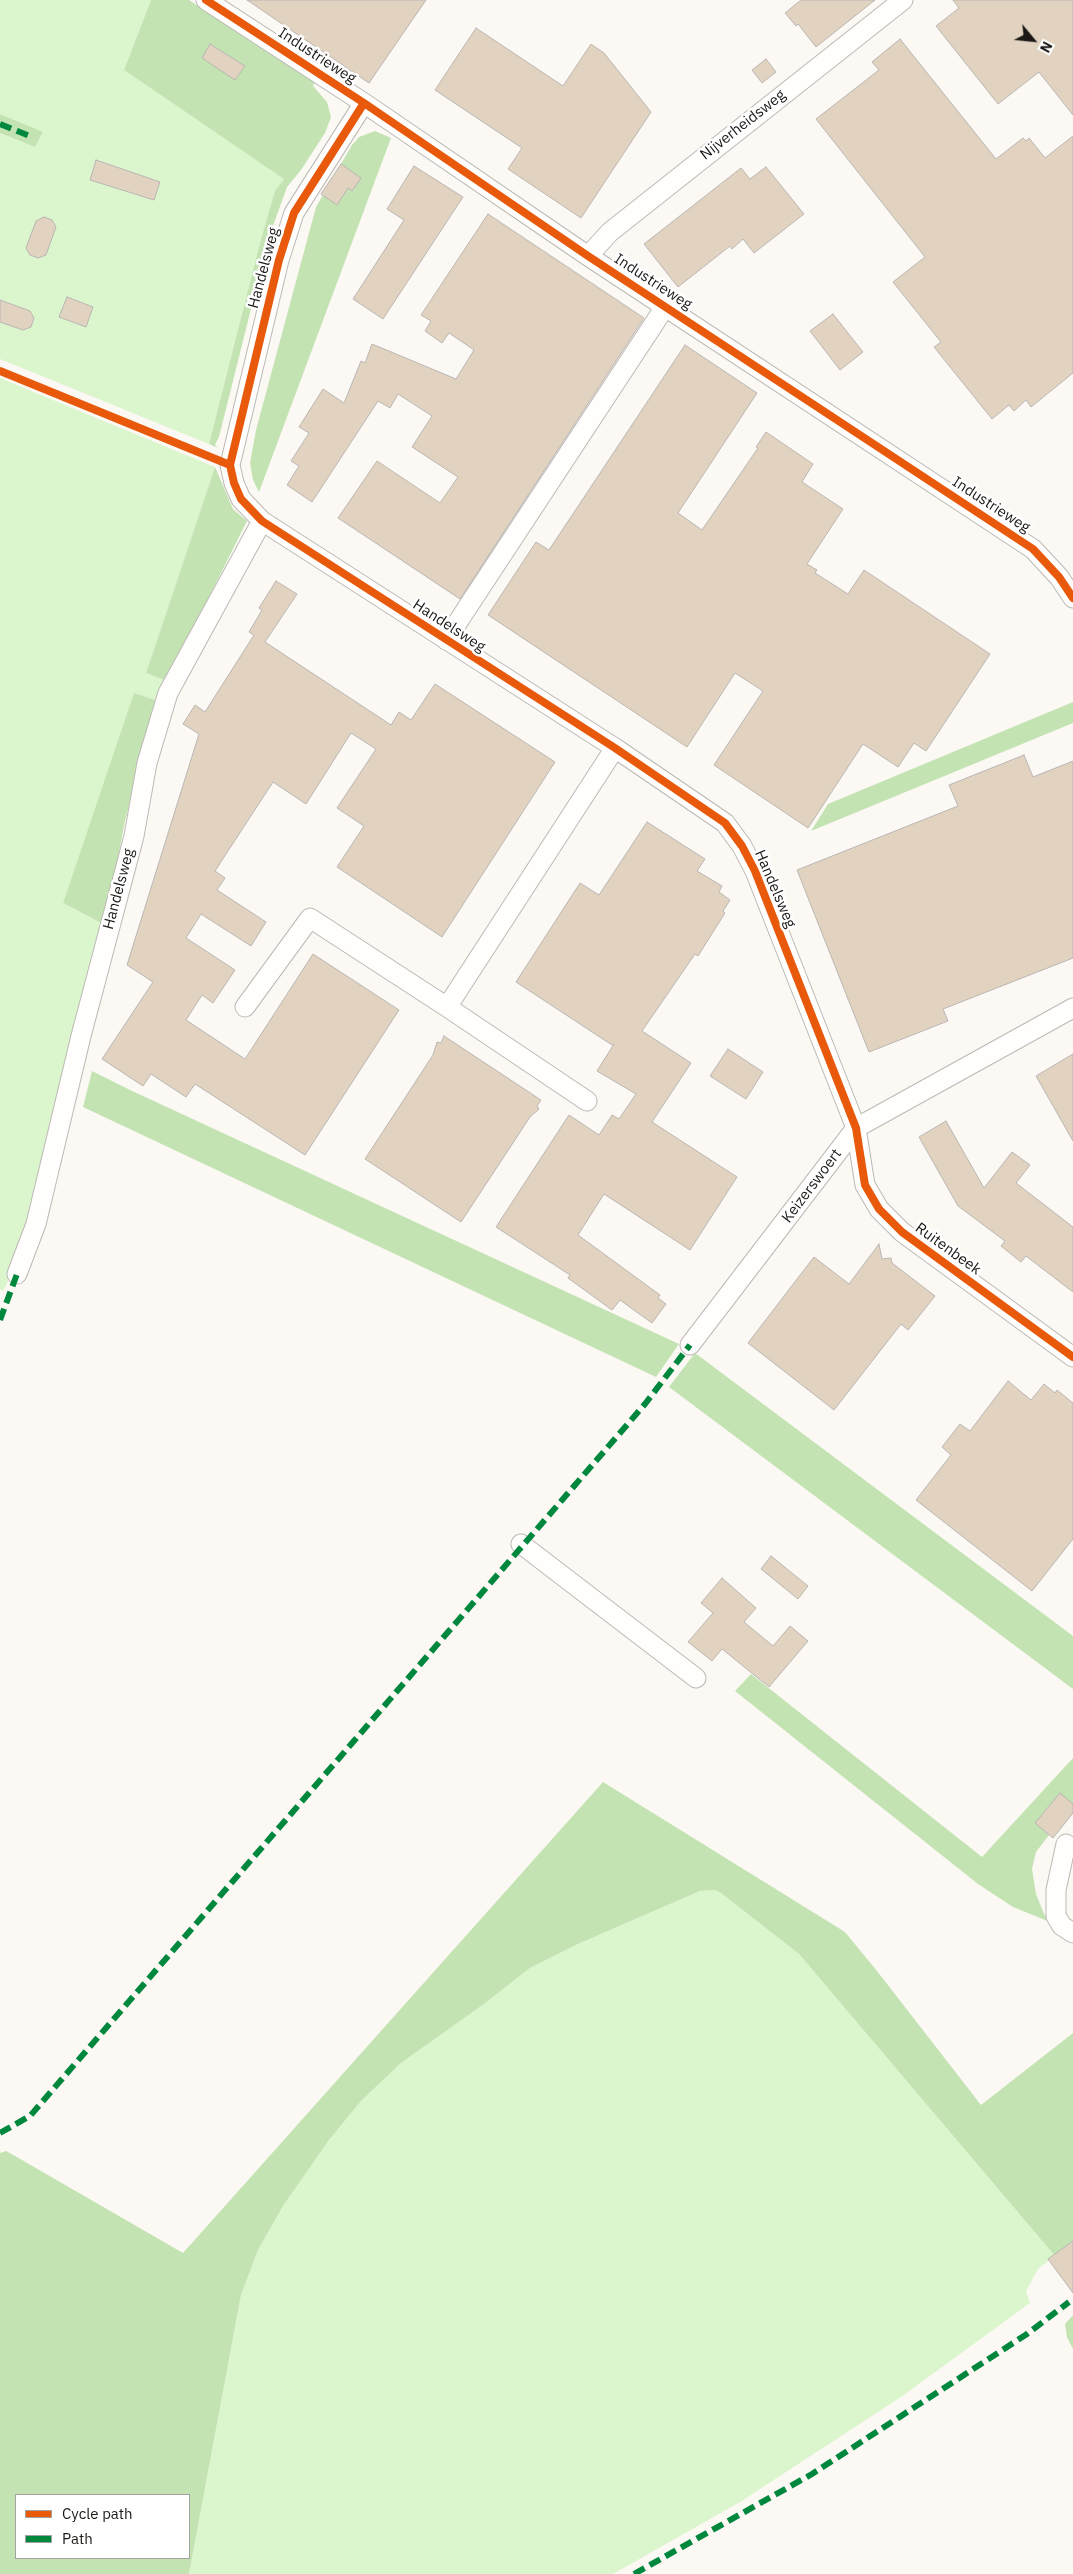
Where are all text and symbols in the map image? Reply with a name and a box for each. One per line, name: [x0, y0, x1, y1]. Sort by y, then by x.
north arrow: [1008, 15, 1058, 65]
street label: Industrieweg: [275, 24, 359, 88]
text: N: [1036, 38, 1057, 56]
street label: Nijverheidsweg: [697, 86, 789, 164]
street label: Handelsweg: [245, 226, 283, 310]
street label: Industrieweg: [611, 250, 695, 314]
street label: Industrieweg: [949, 473, 1033, 537]
street label: Handelsweg: [409, 596, 489, 656]
street label: Handelsweg: [100, 847, 138, 931]
street label: Handelsweg: [751, 847, 799, 931]
street label: Keizerswoert: [778, 1146, 846, 1226]
street label: Ruitenbeek: [912, 1219, 984, 1279]
legend: [15, 2494, 190, 2559]
text: Cycle path: [62, 2504, 133, 2523]
text: Path: [62, 2529, 93, 2548]

